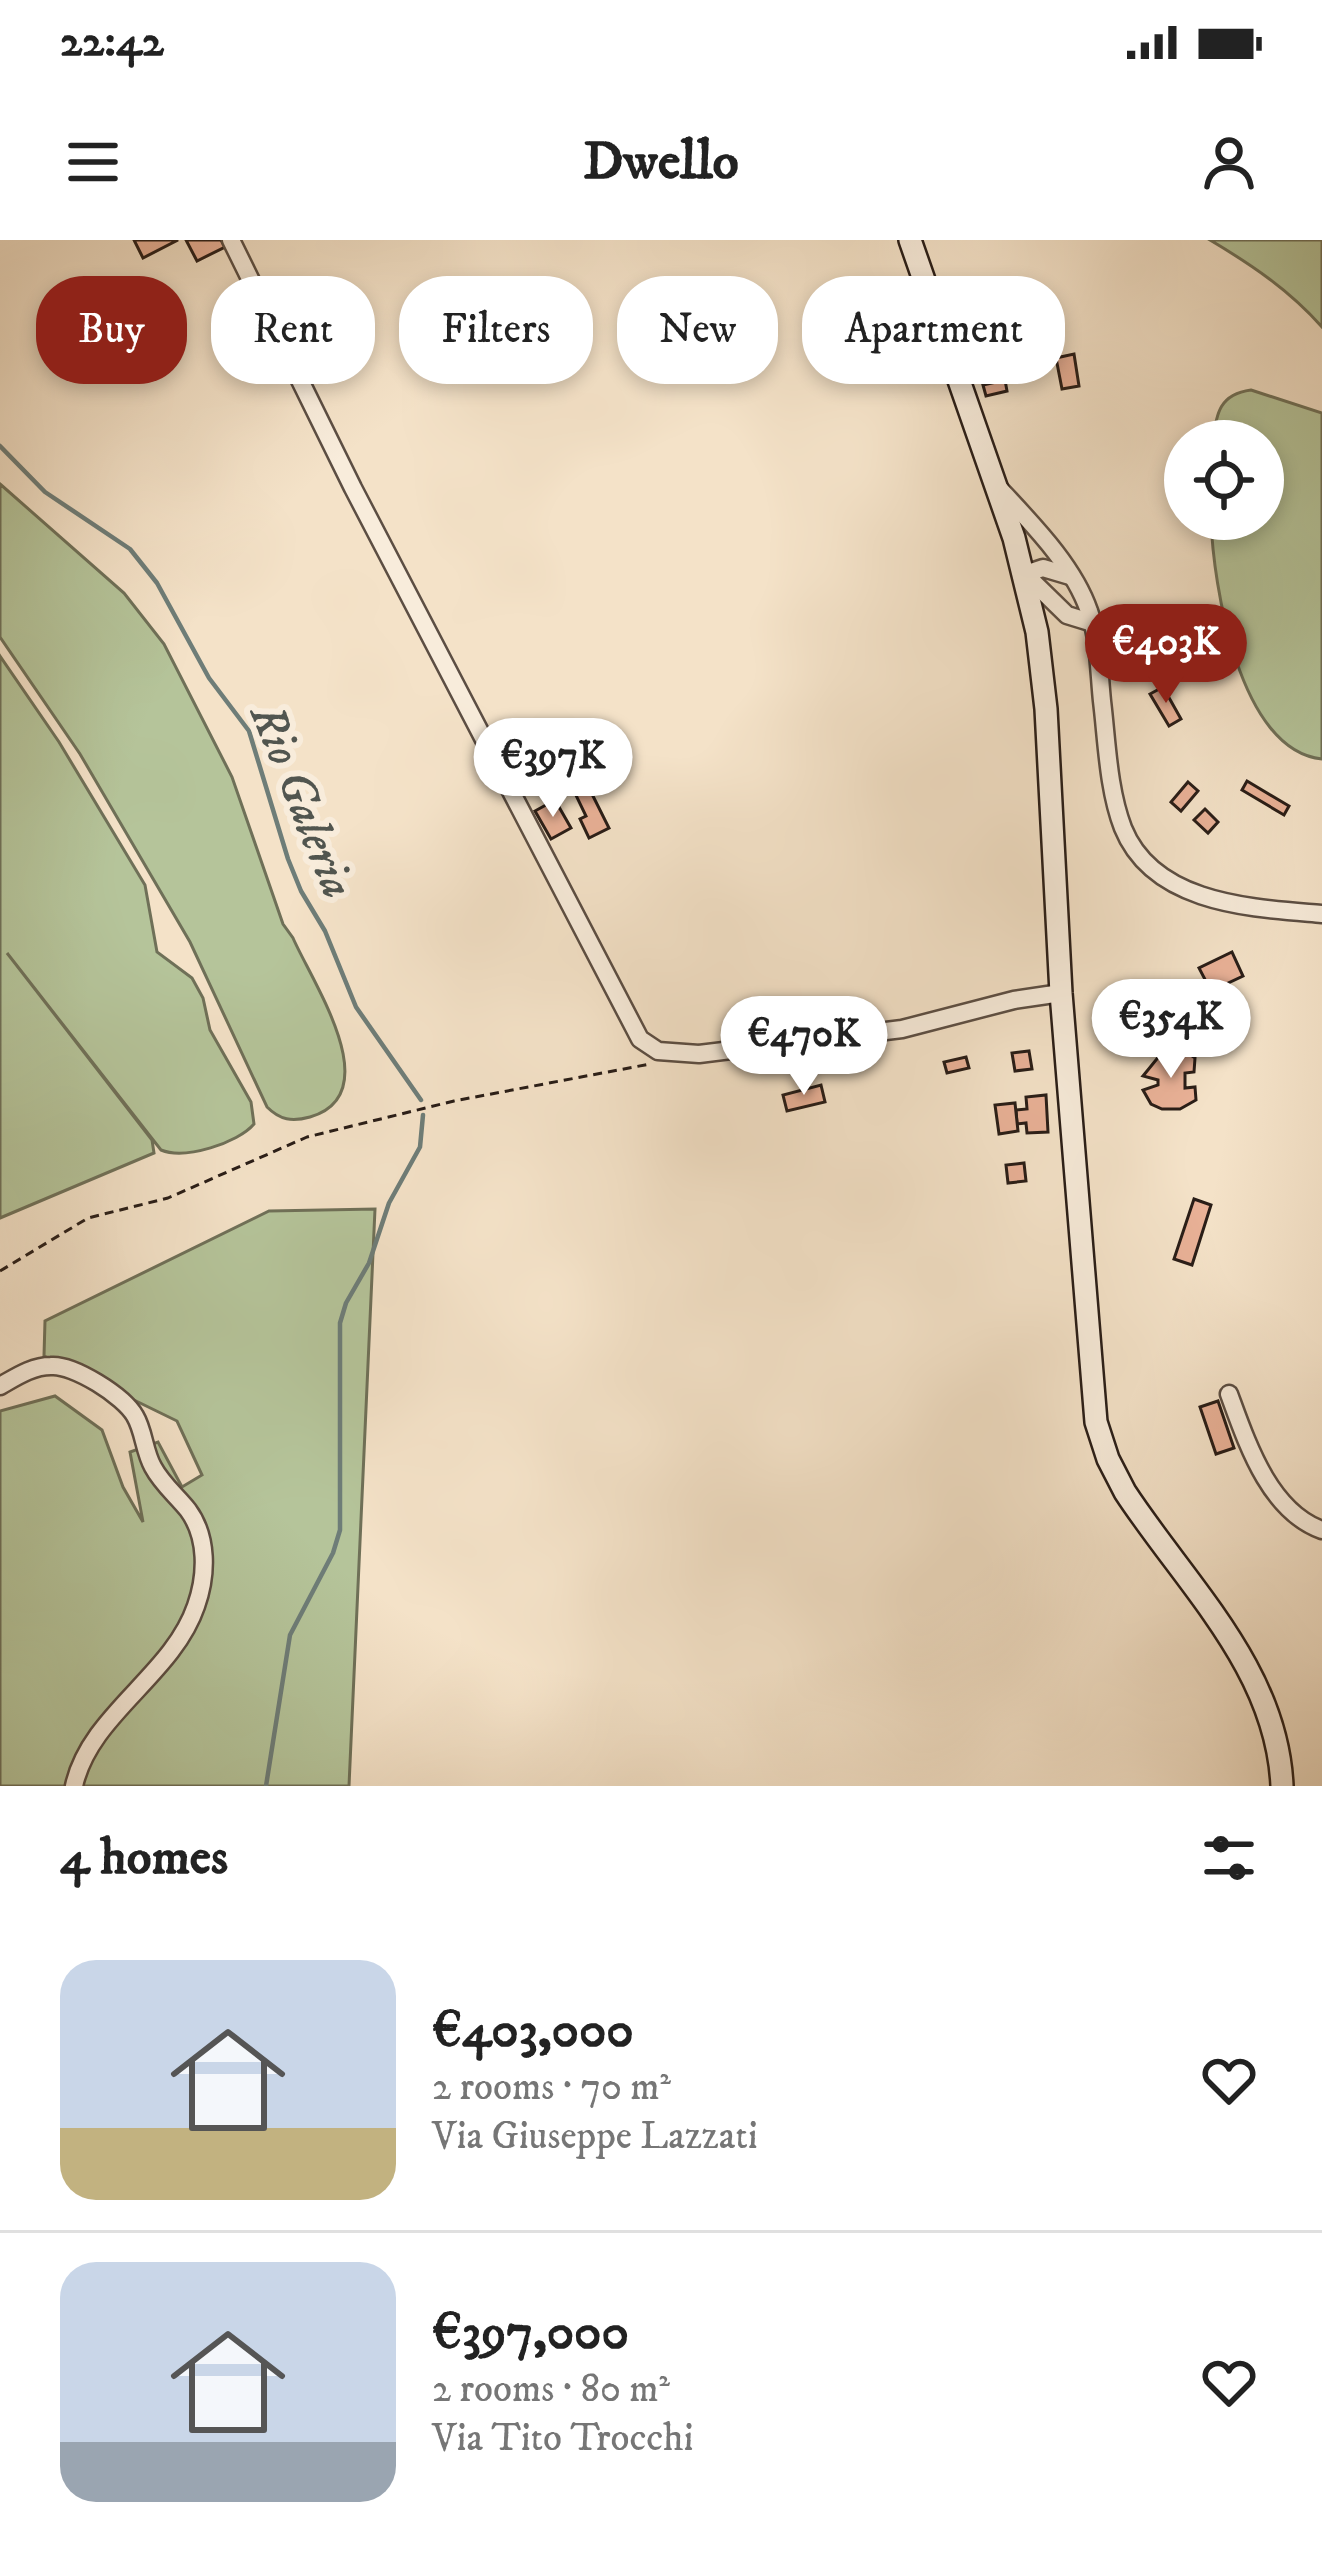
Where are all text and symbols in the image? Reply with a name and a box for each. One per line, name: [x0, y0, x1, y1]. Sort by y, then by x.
text: 22:42: [60, 14, 164, 70]
icon: menu: [60, 129, 126, 195]
text: Dwello: [583, 129, 739, 196]
icon: person: [1196, 129, 1262, 195]
chip: Buy: [36, 276, 187, 384]
chip: Rent: [211, 276, 375, 384]
chip: Filters: [399, 276, 593, 384]
chip: New: [617, 276, 778, 384]
chip: Apartment: [802, 276, 1065, 384]
map controls: [1164, 420, 1284, 540]
button: locate: [1164, 420, 1284, 540]
pin: €403K: [1082, 604, 1250, 706]
text: €403K: [1112, 618, 1220, 667]
water label: Rio Galeria: [234, 693, 367, 907]
pin: €397K: [469, 718, 637, 820]
text: €397K: [501, 732, 605, 781]
pin: €354K: [1087, 979, 1255, 1081]
text: €354K: [1119, 993, 1223, 1042]
pin: €470K: [720, 996, 888, 1098]
text: €470K: [748, 1010, 860, 1059]
icon: filters: [1196, 1825, 1262, 1891]
text: 4 homes: [60, 1826, 228, 1890]
text: €403,000: [432, 1999, 634, 2063]
icon: home: [156, 2008, 300, 2152]
icon: heart: [1196, 2047, 1262, 2113]
text: 2 rooms · 70 m²: [432, 2063, 671, 2112]
text: Via Giuseppe Lazzati: [432, 2112, 758, 2161]
text: €397,000: [432, 2301, 629, 2365]
icon: home: [156, 2310, 300, 2454]
icon: heart: [1196, 2349, 1262, 2415]
text: 2 rooms · 80 m²: [432, 2365, 670, 2414]
text: Via Tito Trocchi: [432, 2414, 694, 2463]

